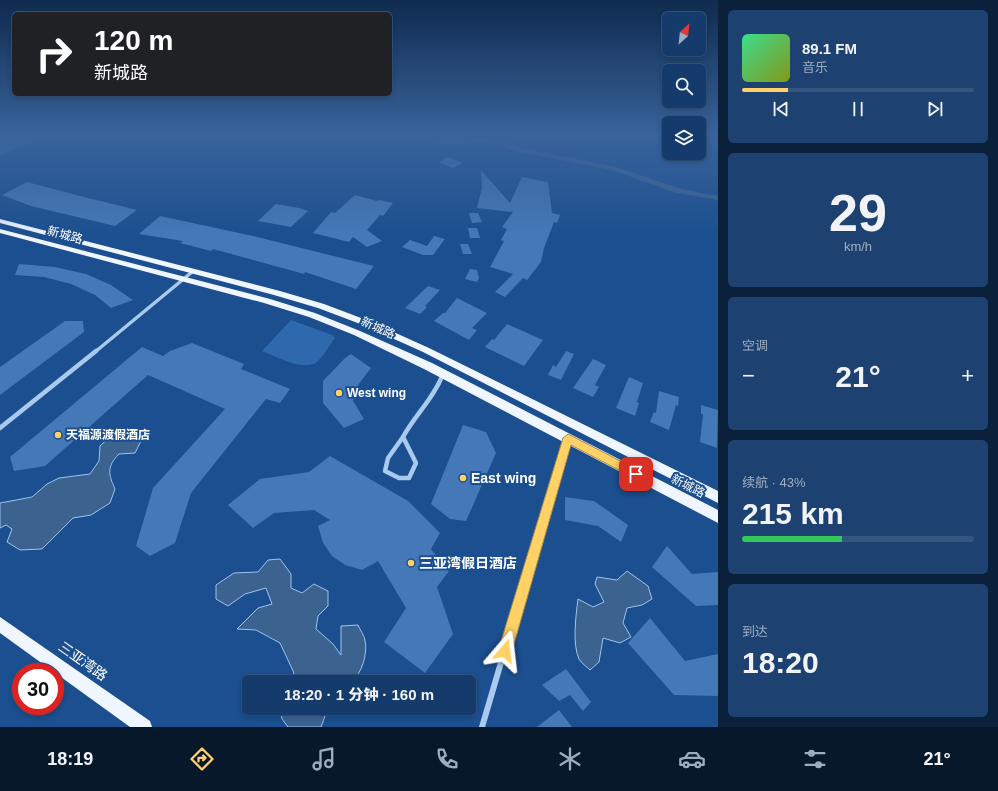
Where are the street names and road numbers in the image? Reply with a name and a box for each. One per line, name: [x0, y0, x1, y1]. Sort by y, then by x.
street label: 新城路: [46, 224, 84, 246]
street label: 新城路: [359, 314, 397, 342]
street label: 新城路: [669, 472, 707, 500]
street label: 三亚湾路: [55, 638, 111, 684]

